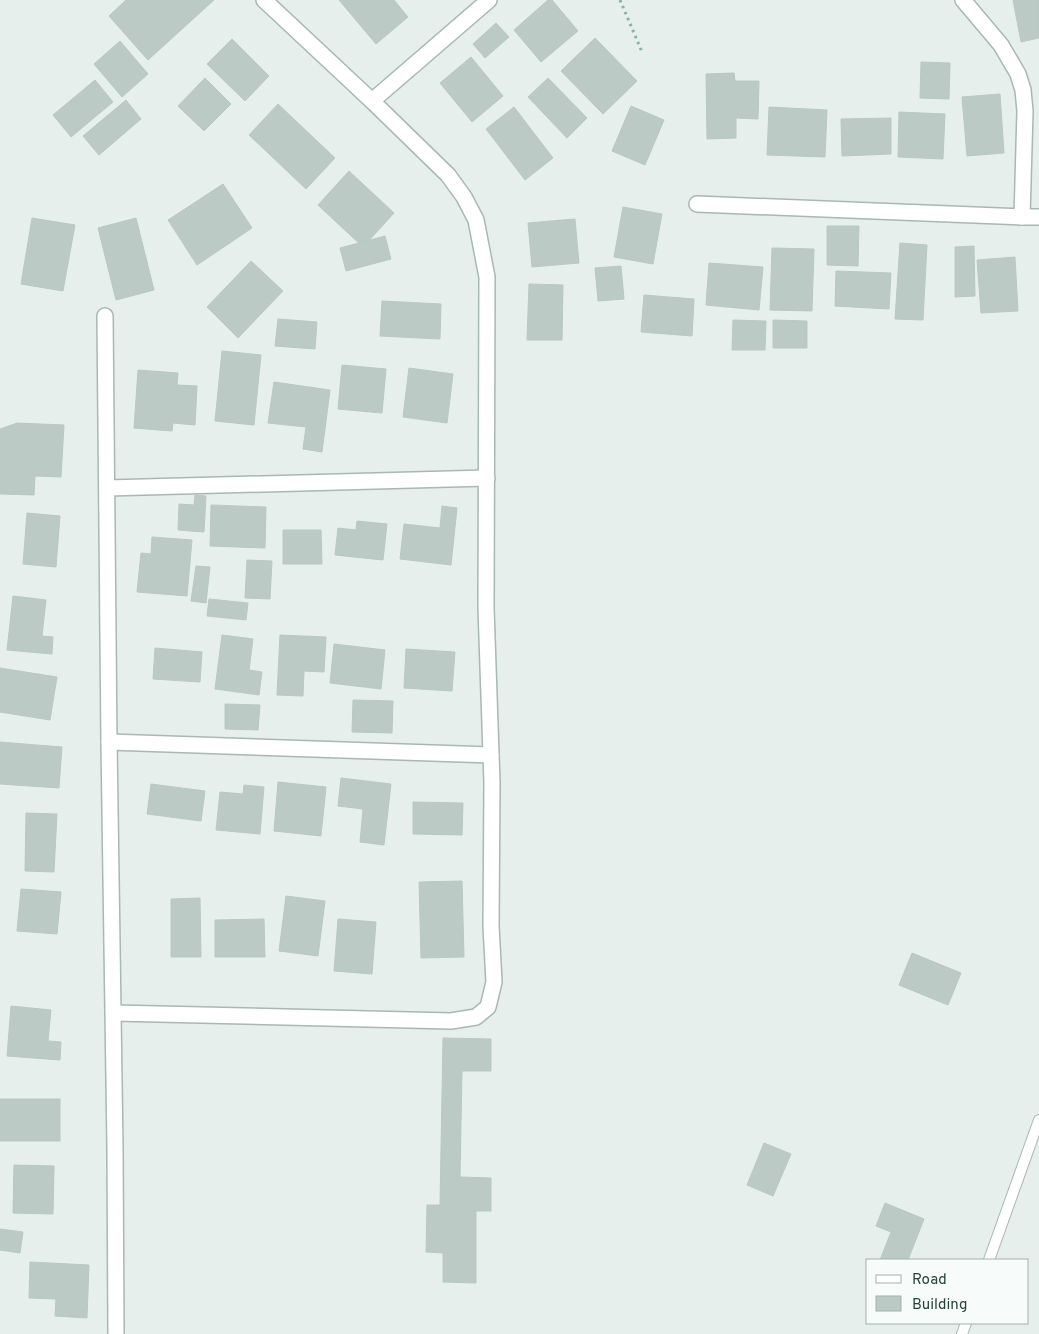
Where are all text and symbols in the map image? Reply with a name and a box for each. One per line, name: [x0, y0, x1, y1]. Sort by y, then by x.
legend: [866, 1259, 1029, 1324]
text: Road: [912, 1271, 947, 1290]
text: Building: [912, 1296, 967, 1315]

